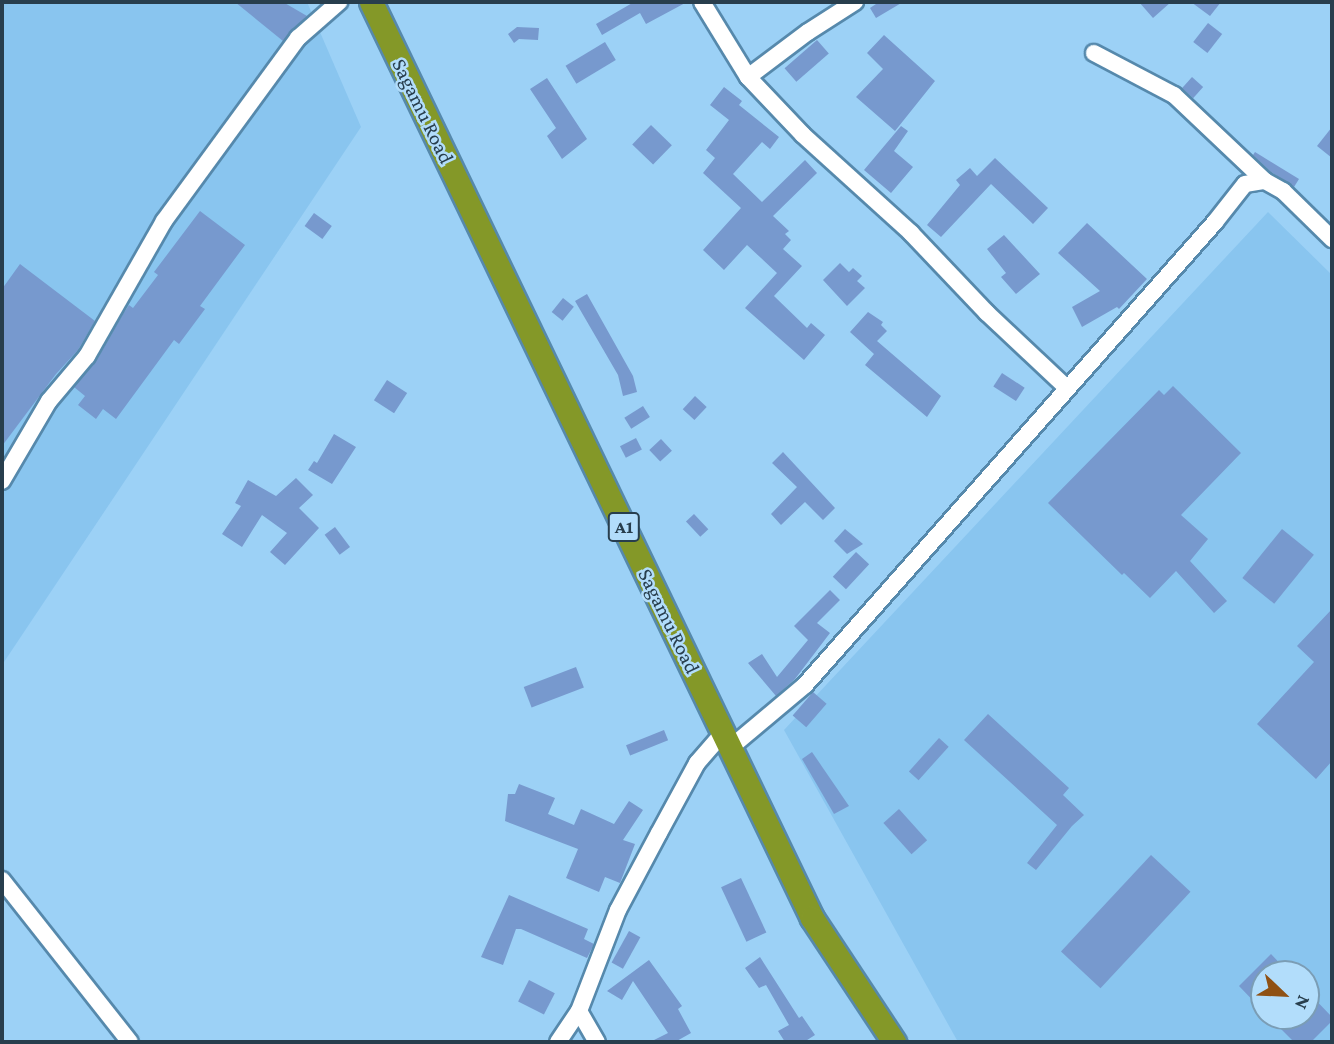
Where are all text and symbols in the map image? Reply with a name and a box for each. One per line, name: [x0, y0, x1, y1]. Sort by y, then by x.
street label: Sagamu Road: [387, 54, 459, 168]
road number: A1: [606, 512, 642, 542]
street label: Sagamu Road: [633, 564, 705, 678]
north arrow: [1250, 960, 1320, 1030]
text: N: [1291, 993, 1315, 1013]

